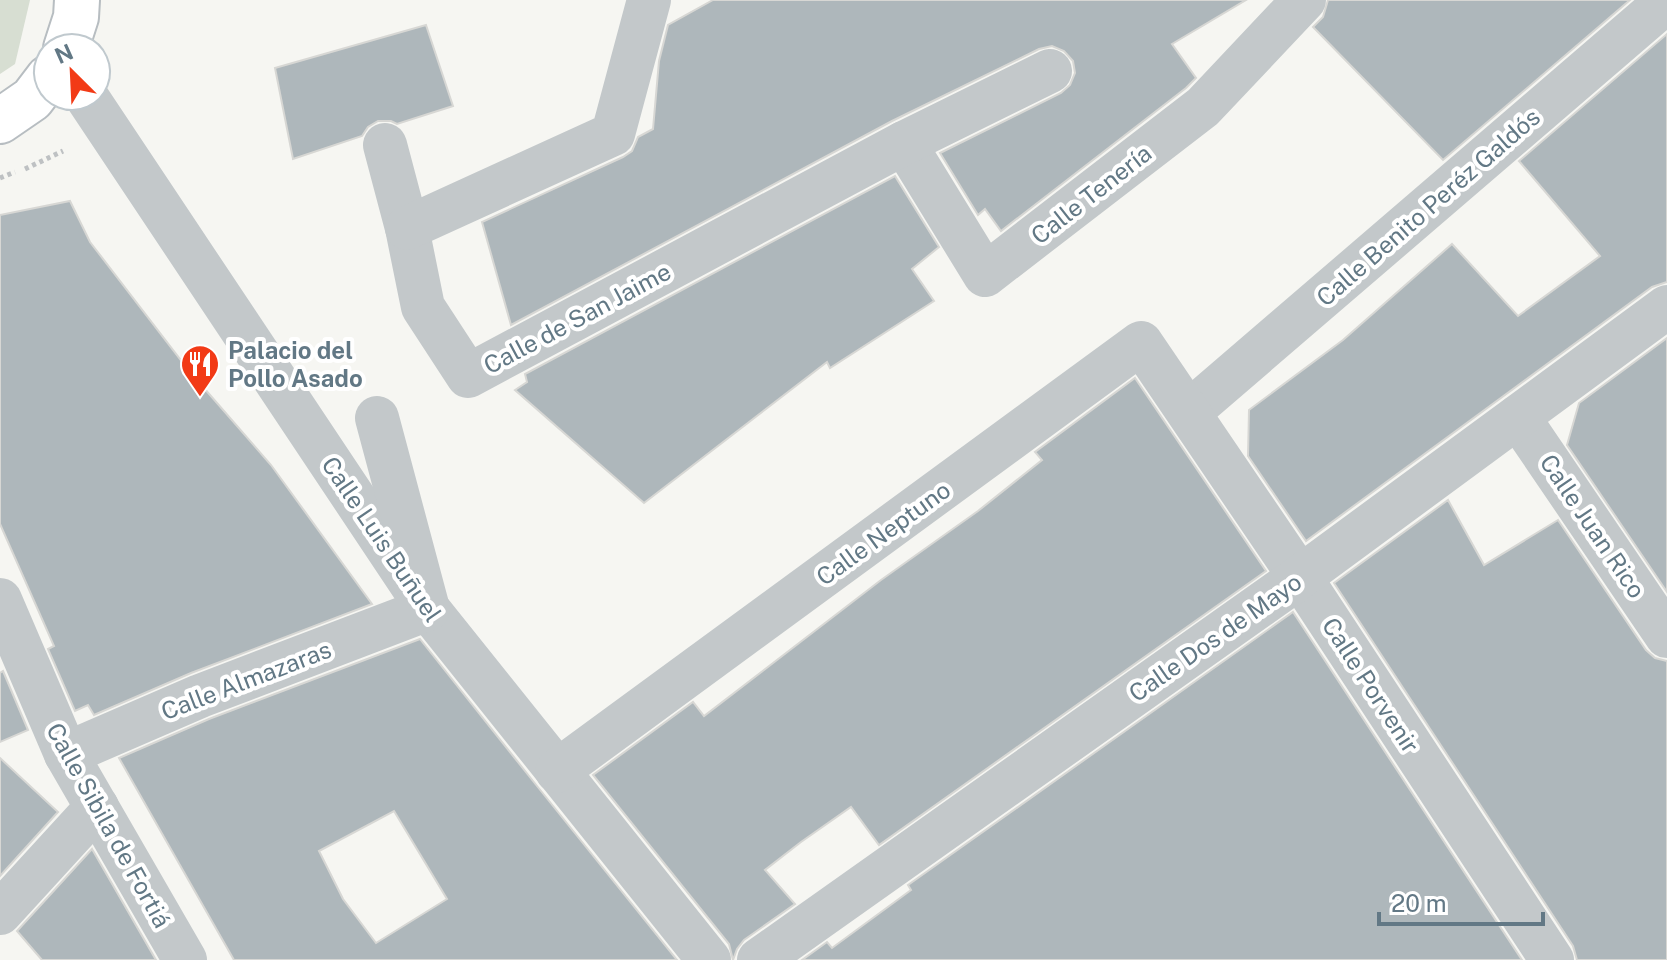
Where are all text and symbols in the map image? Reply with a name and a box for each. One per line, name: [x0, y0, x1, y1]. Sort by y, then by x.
north arrow: [32, 32, 112, 112]
text: N: [51, 38, 77, 69]
street label: Calle Benito Peréz Galdós: [1311, 103, 1545, 311]
street label: Calle Tenería: [1025, 138, 1157, 250]
street label: Calle de San Jaime: [479, 257, 675, 379]
place label: Palacio del Pollo Asado: [228, 336, 363, 392]
restaurant icon: Palacio del Pollo Asado: [179, 343, 221, 398]
street label: Calle Juan Rico: [1535, 449, 1651, 603]
street label: Calle Luis Buñuel: [316, 451, 448, 627]
street label: Calle Neptuno: [811, 475, 955, 591]
street label: Calle Dos de Mayo: [1123, 567, 1307, 707]
street label: Calle Porvenir: [1317, 612, 1425, 758]
street label: Calle Almazaras: [157, 635, 335, 725]
street label: Calle Sibila de Fortiá: [41, 718, 177, 932]
scale bar: [1379, 876, 1543, 926]
text: 20 m: [1391, 889, 1447, 917]

